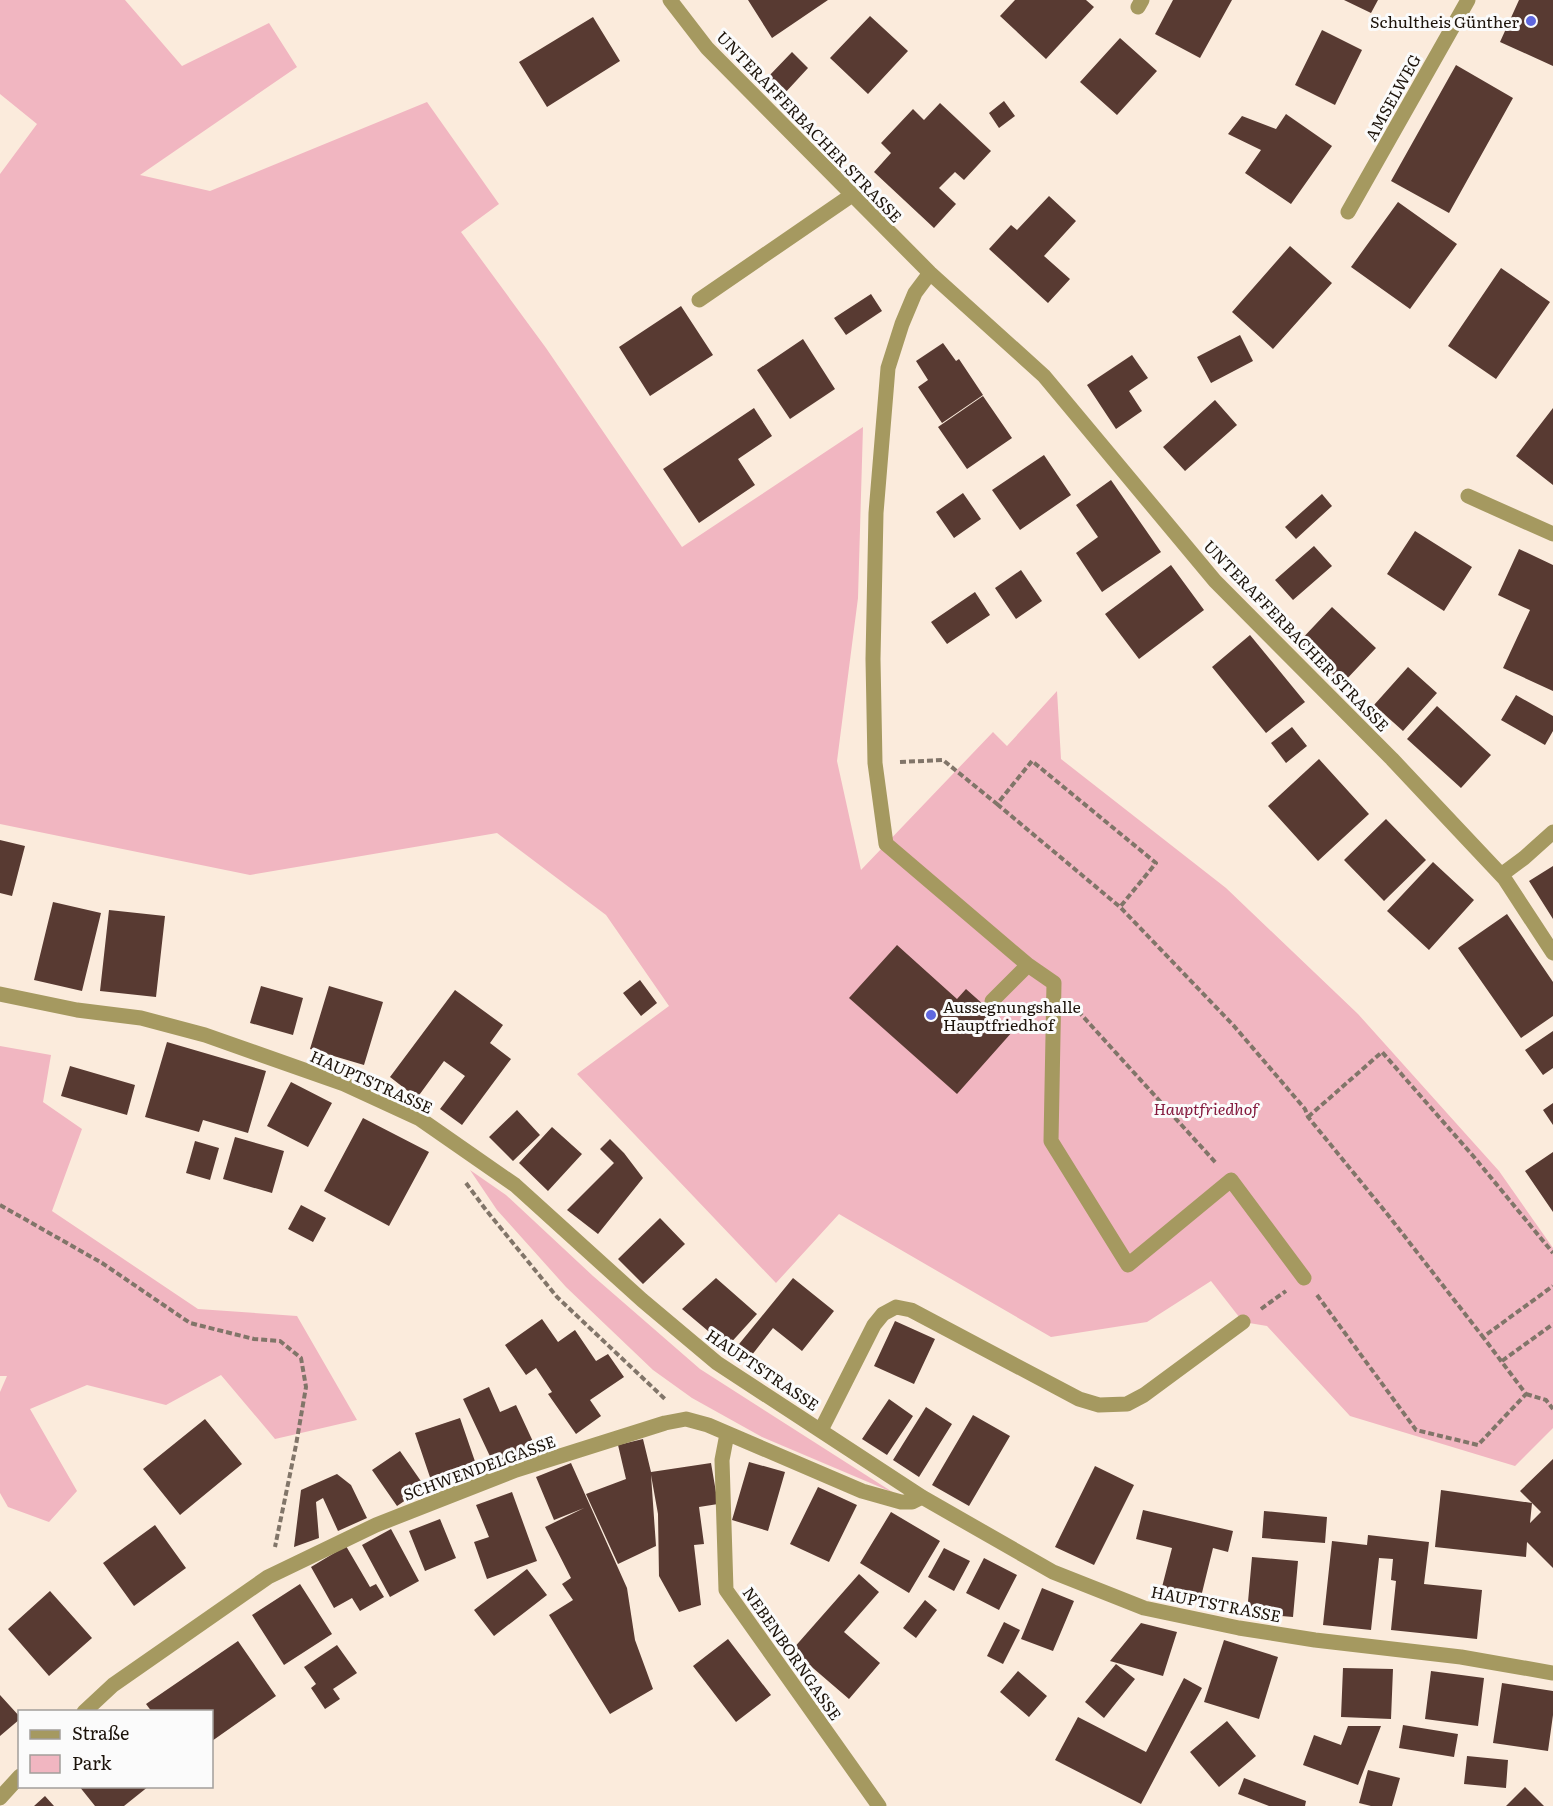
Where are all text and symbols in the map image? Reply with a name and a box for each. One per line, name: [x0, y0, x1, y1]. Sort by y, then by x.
place label: Schultheis Günther: [1370, 9, 1519, 33]
marker: Schultheis Günther: [1524, 14, 1538, 28]
street label: UNTERAFFERBACHER STRASSE: [712, 25, 908, 227]
street label: AMSELWEG: [1358, 49, 1426, 145]
street label: UNTERAFFERBACHER STRASSE: [1199, 534, 1395, 736]
place label: Aussegnungshalle Hauptfriedhof: [943, 994, 1081, 1036]
marker: Aussegnungshalle Hauptfriedhof: [924, 1008, 938, 1022]
street label: HAUPTSTRASSE: [307, 1043, 437, 1119]
park label: Hauptfriedhof: [1154, 1096, 1260, 1120]
street label: HAUPTSTRASSE: [702, 1322, 824, 1416]
street label: SCHWENDELGASSE: [399, 1428, 559, 1506]
street label: HAUPTSTRASSE: [1149, 1579, 1283, 1627]
street label: NEBENBORNGASSE: [738, 1581, 848, 1725]
legend: [18, 1710, 213, 1788]
text: Straße: [72, 1719, 129, 1746]
text: Park: [72, 1749, 113, 1776]

